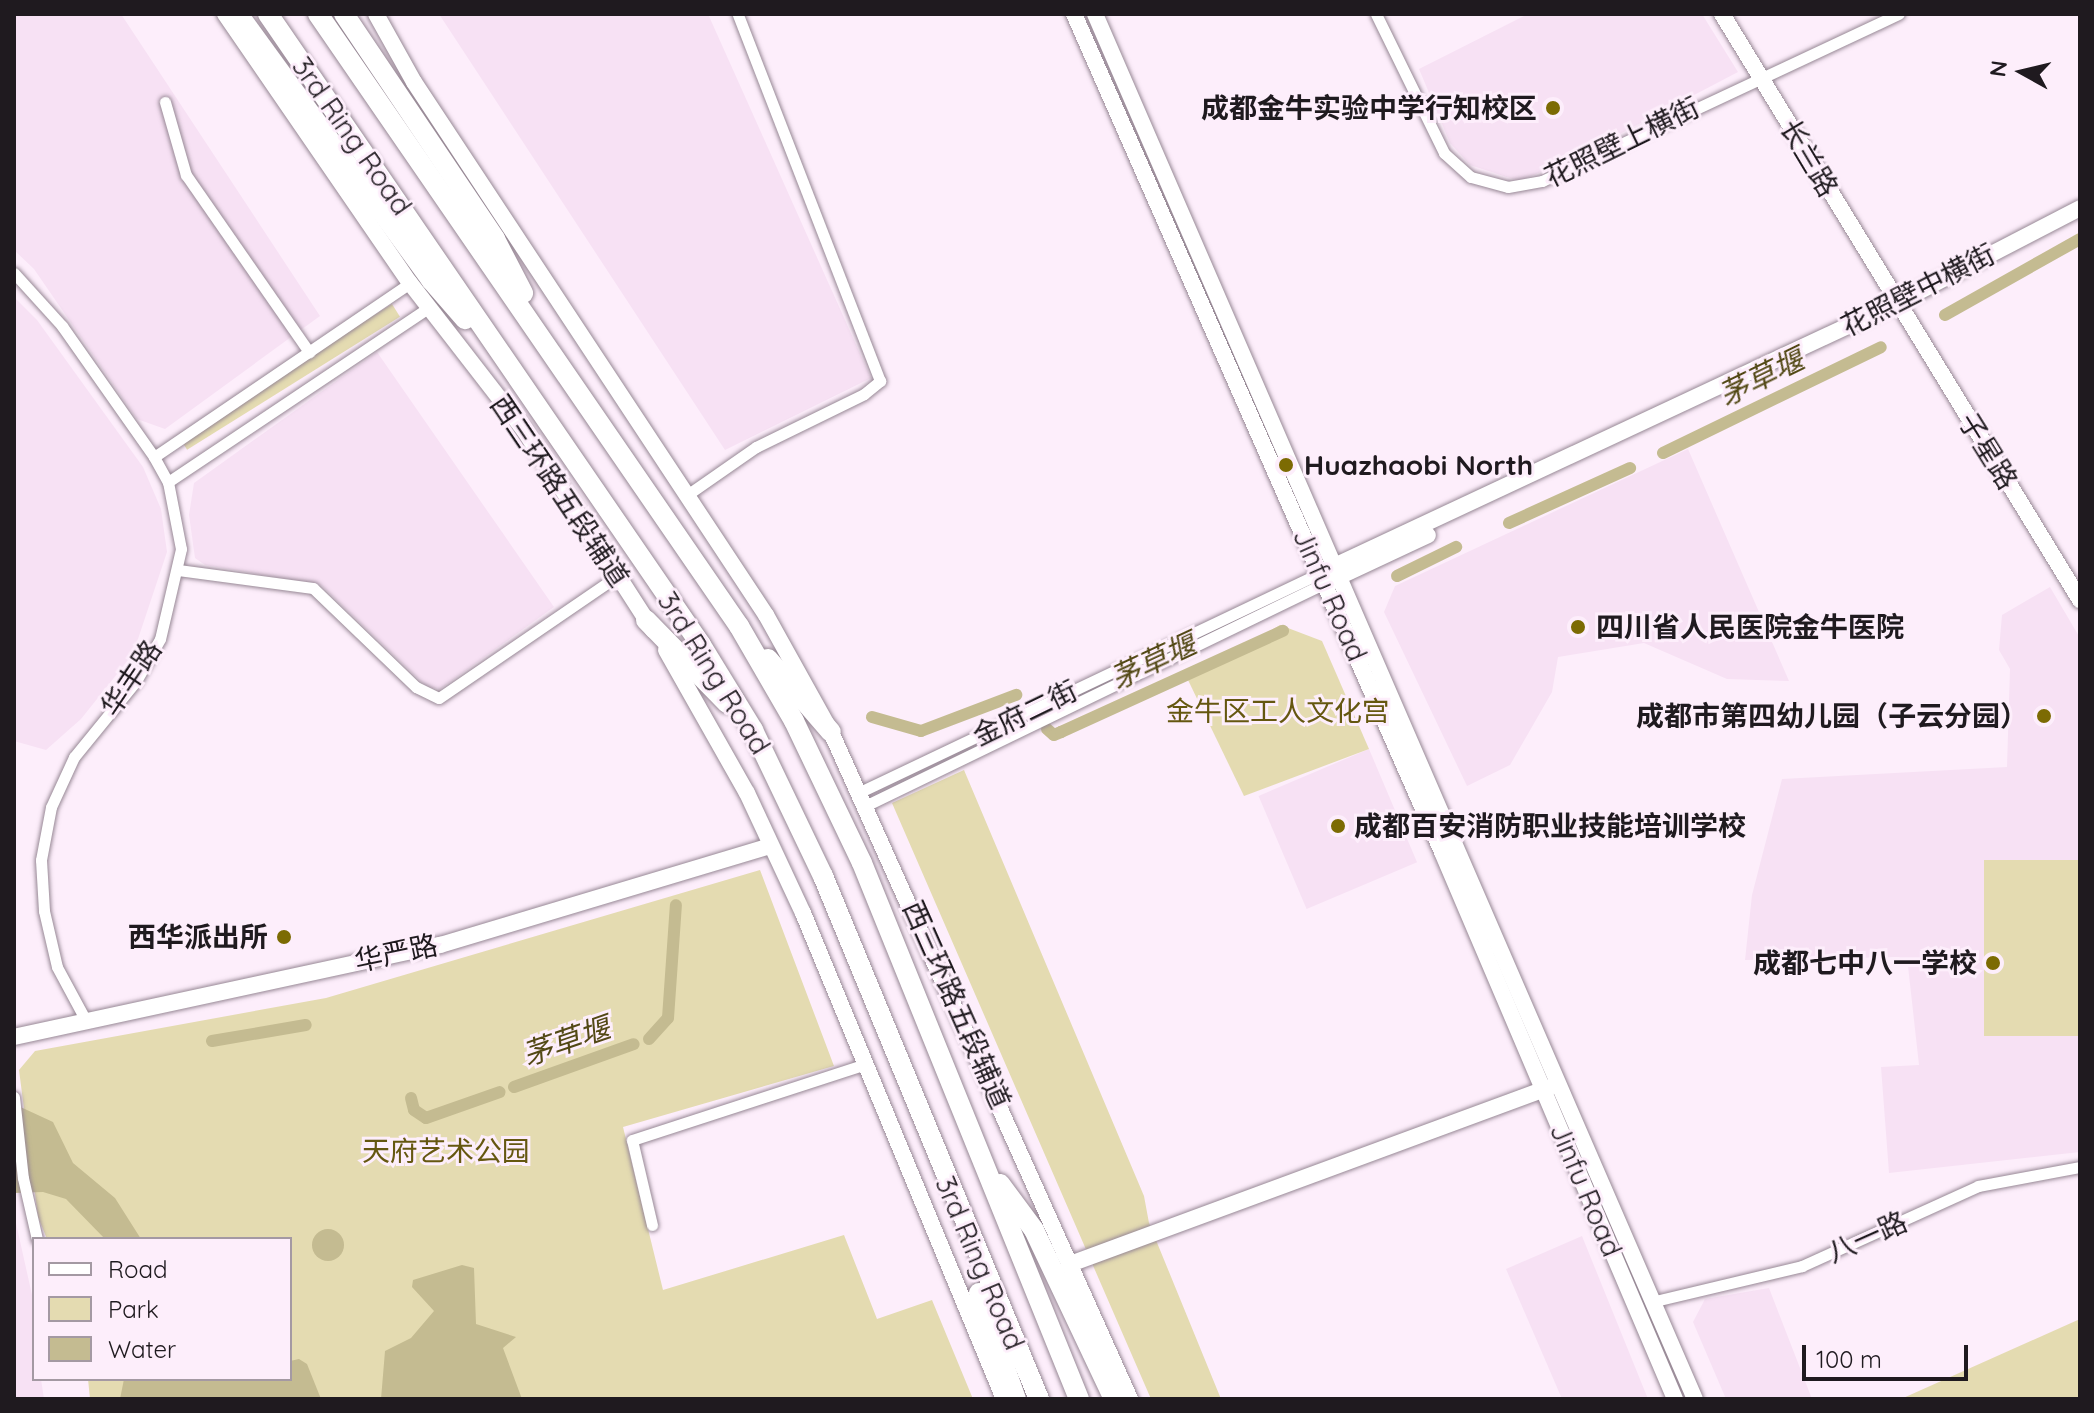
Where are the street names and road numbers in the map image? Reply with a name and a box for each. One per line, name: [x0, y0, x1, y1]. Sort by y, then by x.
street label: 3rd Ring Road: [285, 51, 419, 221]
street label: 花照壁上横街: [1539, 90, 1705, 194]
street label: 长兰路: [1773, 113, 1845, 203]
street label: 花照壁中横街: [1836, 237, 2000, 343]
street label: 西三环路五段辅道: [483, 389, 637, 593]
street label: 子星路: [1951, 406, 2025, 496]
street label: Jinfu Road: [1286, 524, 1374, 666]
street label: 3rd Ring Road: [651, 586, 777, 760]
street label: 华丰路: [94, 634, 168, 722]
street label: 金府二街: [967, 673, 1083, 753]
street label: 西三环路五段辅道: [896, 896, 1018, 1114]
street label: 华严路: [351, 928, 441, 978]
street label: Jinfu Road: [1543, 1118, 1629, 1262]
street label: 3rd Ring Road: [928, 1171, 1032, 1355]
street label: 八一路: [1822, 1205, 1912, 1269]

